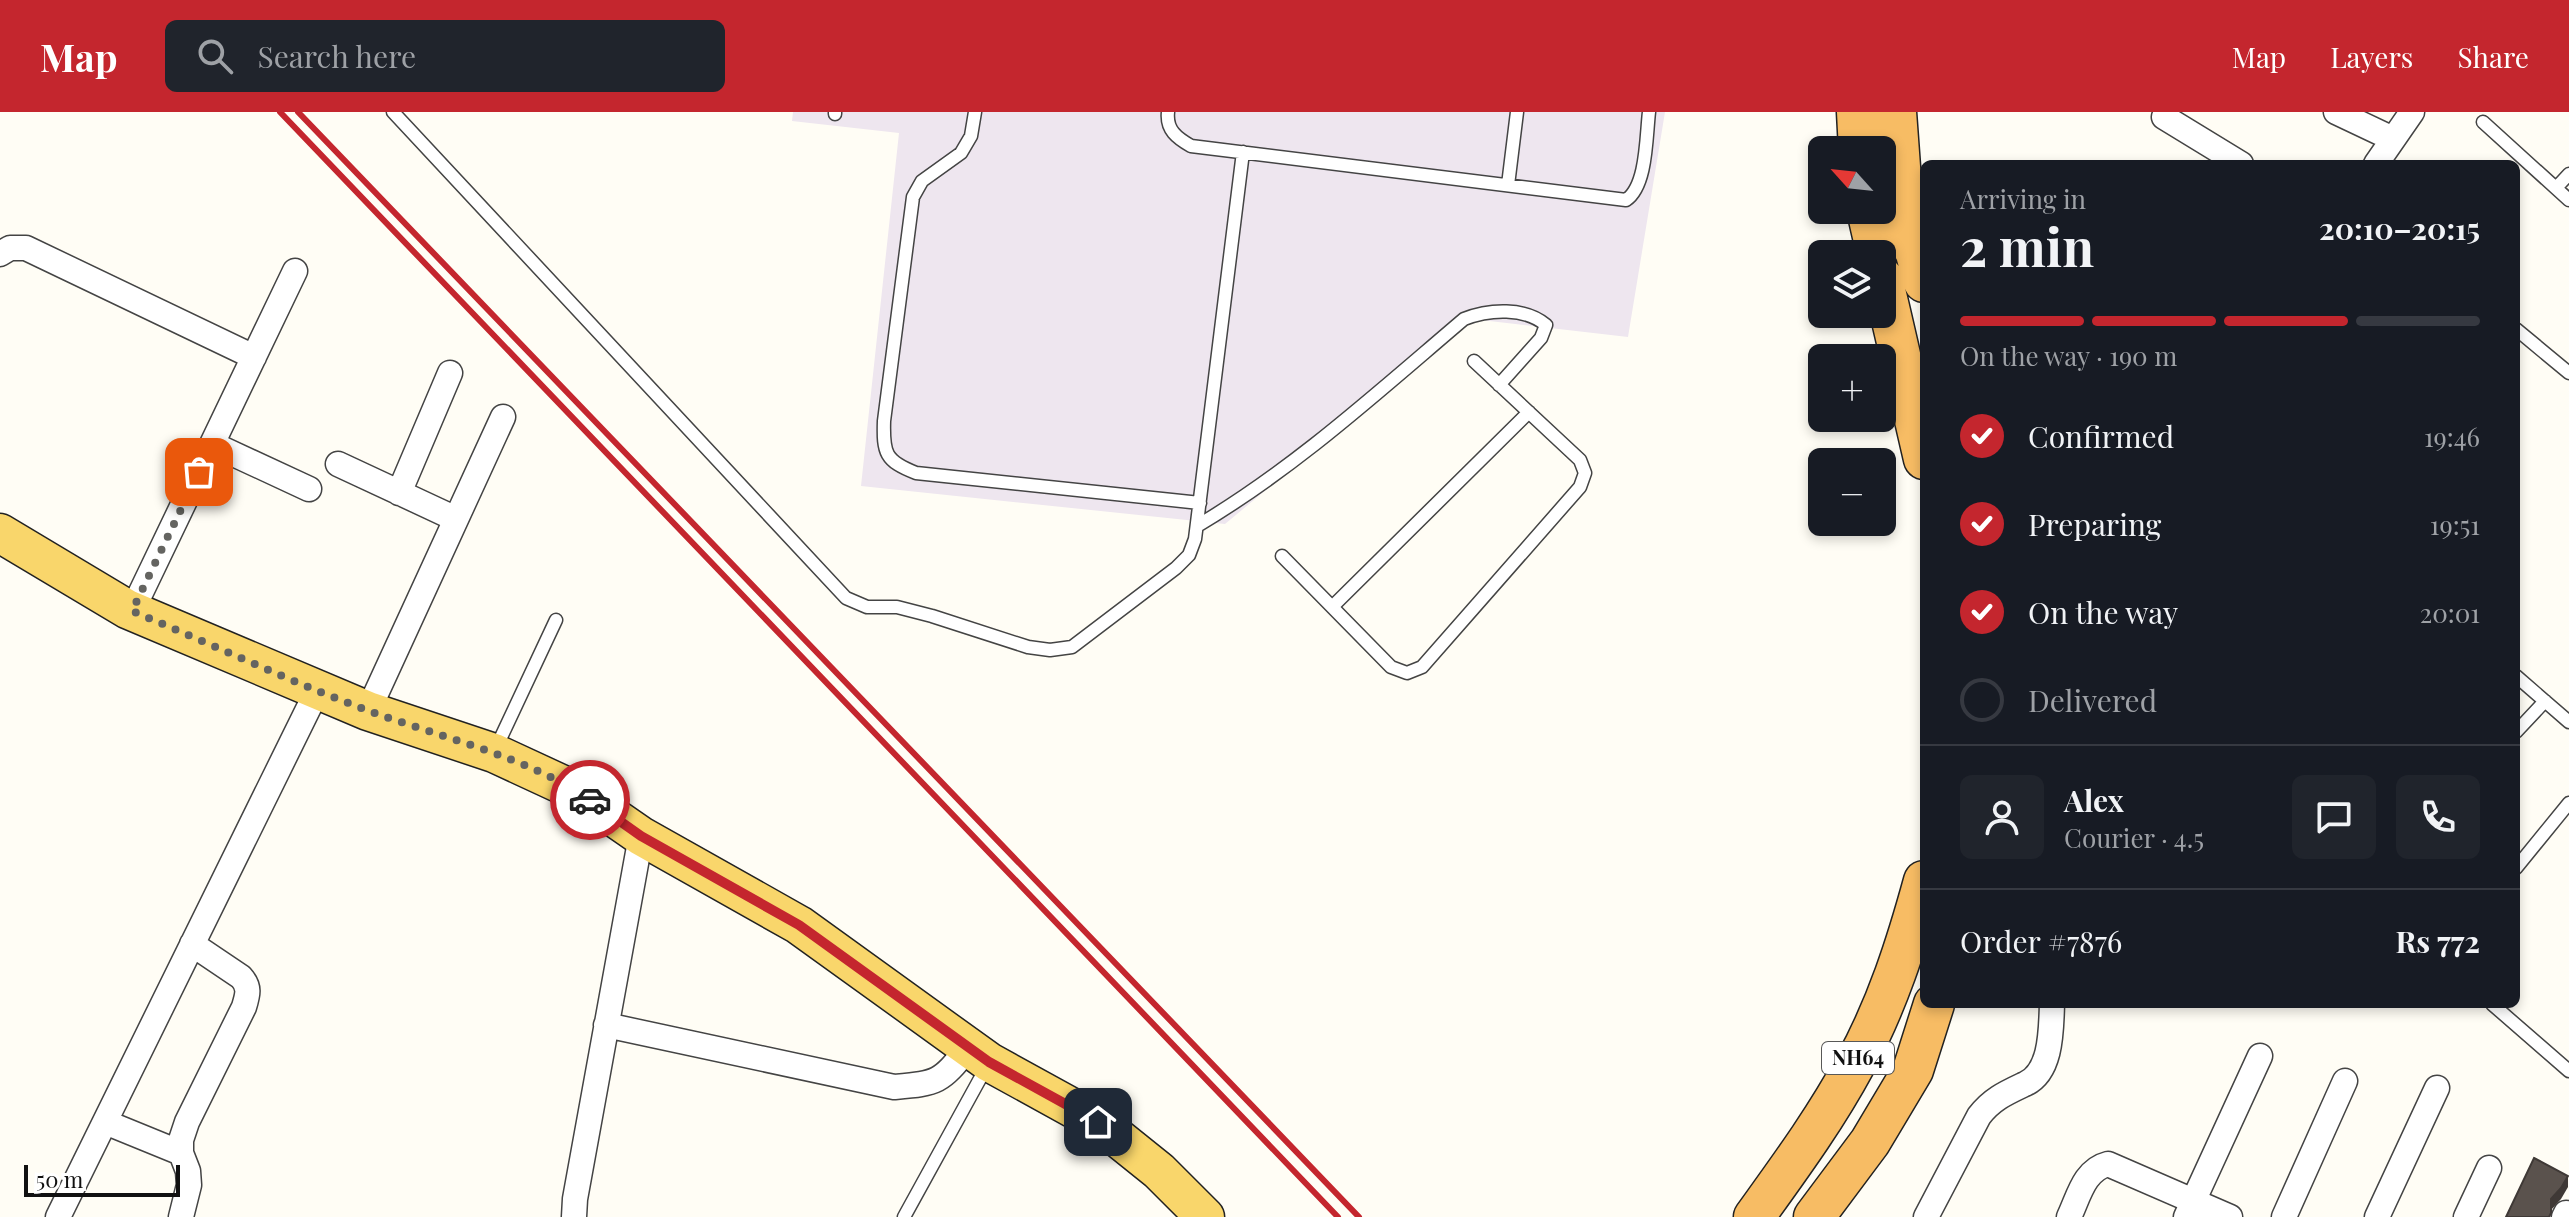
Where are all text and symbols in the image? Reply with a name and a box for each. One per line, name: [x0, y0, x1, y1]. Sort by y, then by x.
search box: [165, 20, 725, 92]
text: Map: [40, 31, 117, 82]
icon: search: [193, 34, 237, 78]
text: Search here: [257, 36, 416, 76]
text: Map: [2232, 38, 2286, 75]
text: Layers: [2330, 38, 2413, 75]
text: Share: [2457, 38, 2529, 75]
north arrow: [1808, 136, 1896, 224]
map controls: [1808, 136, 1896, 536]
text: Arriving in: [1960, 181, 2086, 216]
text: 20:10–20:15: [2319, 208, 2480, 248]
text: 2 min: [1960, 211, 2094, 280]
button: layers: [1808, 240, 1896, 328]
text: On the way · 190 m: [1960, 338, 2177, 373]
button: +: [1808, 344, 1896, 432]
icon: check: [1960, 414, 2004, 458]
text: Confirmed: [2028, 416, 2174, 456]
text: 19:46: [2424, 419, 2480, 454]
pin: [165, 438, 233, 506]
button: −: [1808, 448, 1896, 536]
icon: bag: [177, 450, 221, 494]
icon: check: [1960, 502, 2004, 546]
text: Preparing: [2028, 504, 2161, 544]
text: 19:51: [2430, 507, 2480, 542]
icon: check: [1960, 590, 2004, 634]
text: On the way: [2028, 592, 2178, 632]
text: 20:01: [2420, 595, 2480, 630]
text: Delivered: [2028, 680, 2157, 720]
courier: [550, 760, 630, 840]
button: person: [1960, 775, 2044, 859]
button: chat: [2292, 775, 2376, 859]
button: phone: [2396, 775, 2480, 859]
icon: car: [568, 778, 612, 822]
text: Alex: [2064, 780, 2124, 820]
text: Courier · 4.5: [2064, 820, 2204, 855]
text: Order #7876: [1960, 921, 2122, 961]
text: Rs 772: [2395, 921, 2480, 961]
road number: NH64: [1822, 1042, 1894, 1074]
pin: [1064, 1088, 1132, 1156]
icon: home: [1076, 1100, 1120, 1144]
scale bar: [24, 1161, 180, 1197]
text: 50 m: [36, 1164, 83, 1194]

